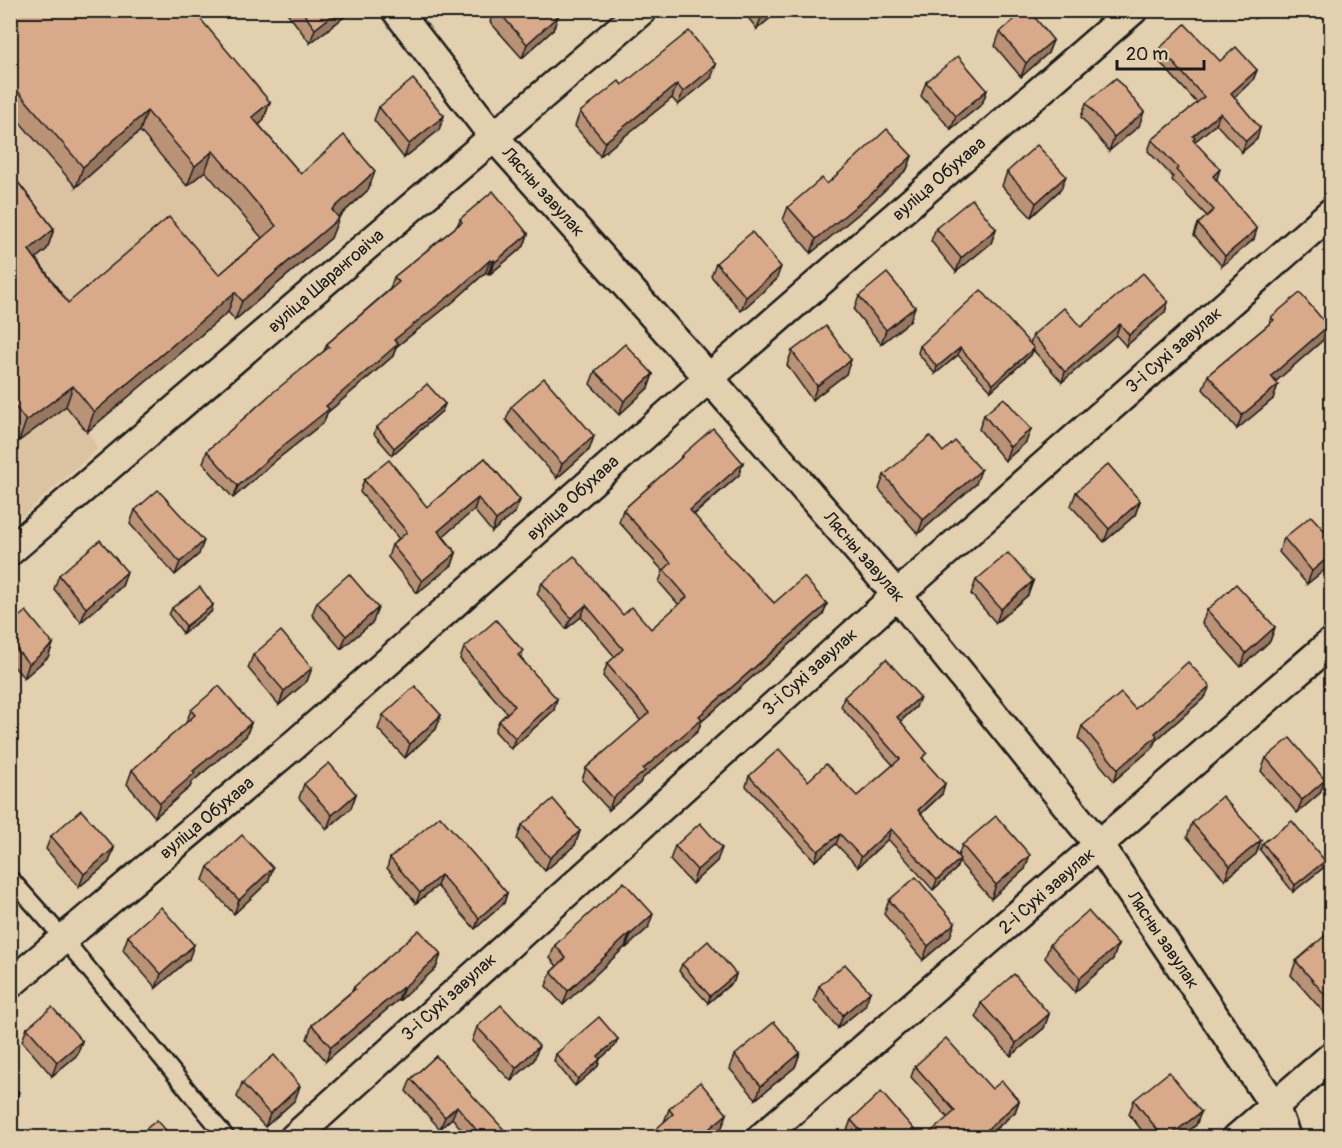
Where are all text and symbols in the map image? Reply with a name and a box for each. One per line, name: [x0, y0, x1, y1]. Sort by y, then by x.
scale bar: [1117, 33, 1204, 71]
text: 20 m: [1126, 43, 1168, 66]
street label: вуліца Обухава: [887, 132, 991, 226]
street label: Лясны завулак: [496, 141, 590, 242]
street label: вуліца Шаранговіча: [263, 224, 389, 338]
street label: 3-і Сухі завулак: [1121, 302, 1227, 398]
street label: вуліца Обухава: [522, 450, 624, 546]
street label: Лясны завулак: [817, 506, 910, 607]
street label: 3-і Сухі завулак: [758, 623, 862, 721]
street label: вуліца Обухава: [155, 772, 259, 864]
street label: 2-і Сухі завулак: [994, 843, 1100, 939]
street label: Лясны завулак: [1121, 886, 1204, 994]
street label: 3-і Сухі завулак: [397, 948, 501, 1046]

